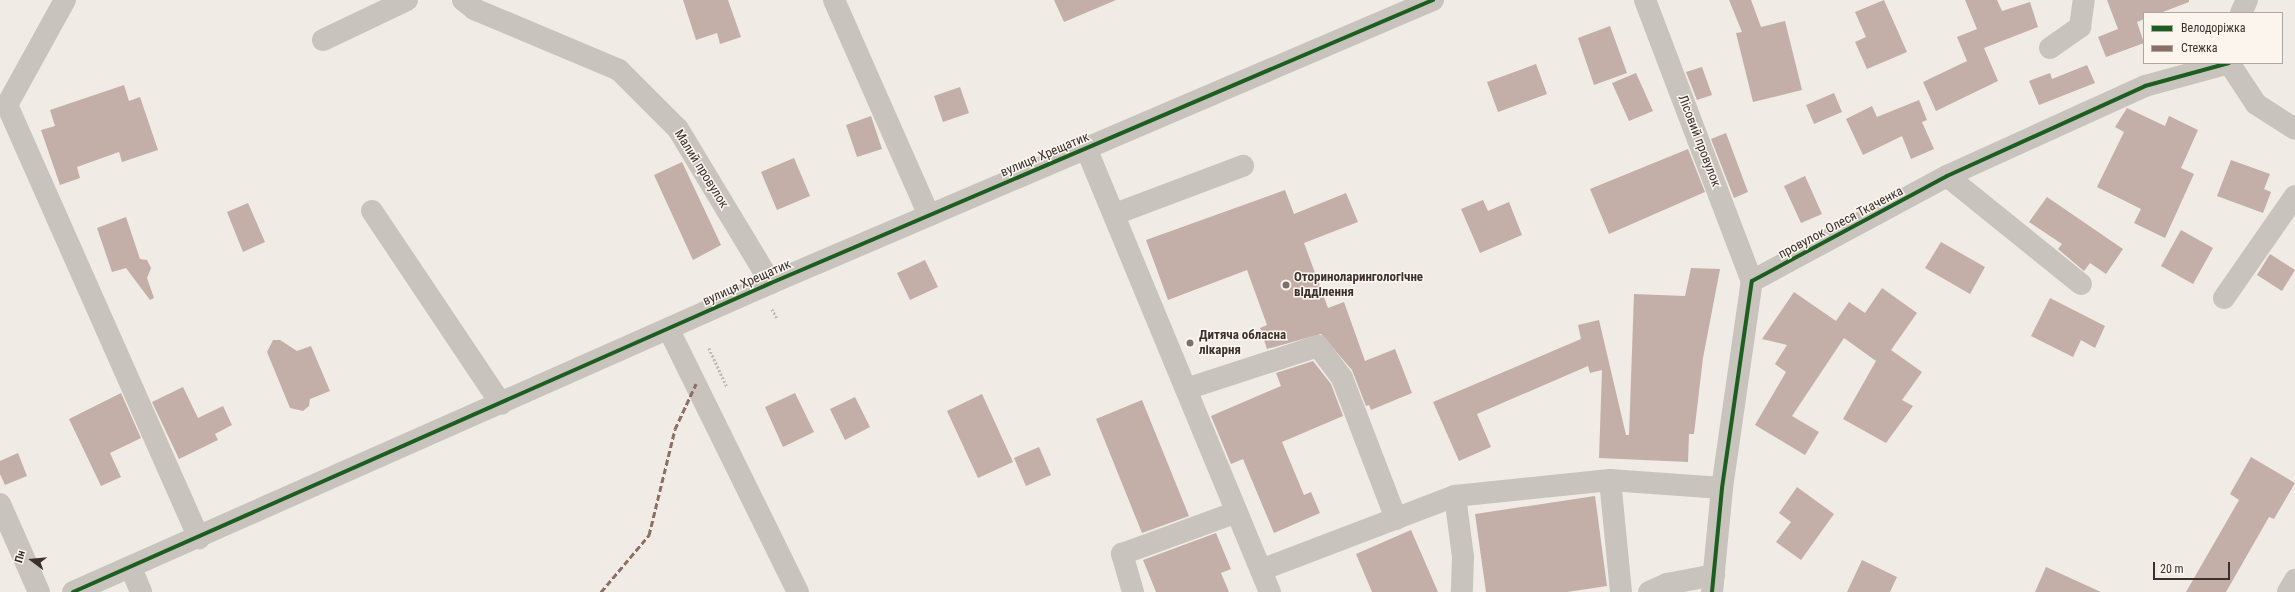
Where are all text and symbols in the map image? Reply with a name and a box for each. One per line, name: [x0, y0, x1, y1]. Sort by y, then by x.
legend: [2143, 12, 2283, 64]
text: Велодоріжка: [2181, 21, 2246, 35]
text: Стежка: [2181, 41, 2218, 55]
street label: Лісовий провулок: [1674, 93, 1724, 189]
street label: Малий провулок: [671, 127, 731, 211]
street label: вулиця Хрещатик: [998, 129, 1092, 181]
street label: провулок Олеся Ткаченка: [1776, 183, 1906, 263]
street label: вулиця Хрещатик: [701, 257, 793, 309]
place label: Оториноларингологічне відділення: [1294, 270, 1423, 301]
marker: Оториноларингологічне відділення: [1281, 280, 1291, 290]
place label: Дитяча обласна лікарня: [1199, 328, 1286, 359]
marker: Дитяча обласна лікарня: [1184, 337, 1196, 349]
north arrow: [12, 540, 52, 580]
text: Пн: [12, 549, 28, 564]
scale bar: [2155, 554, 2232, 580]
text: 20 m: [2160, 562, 2184, 576]

